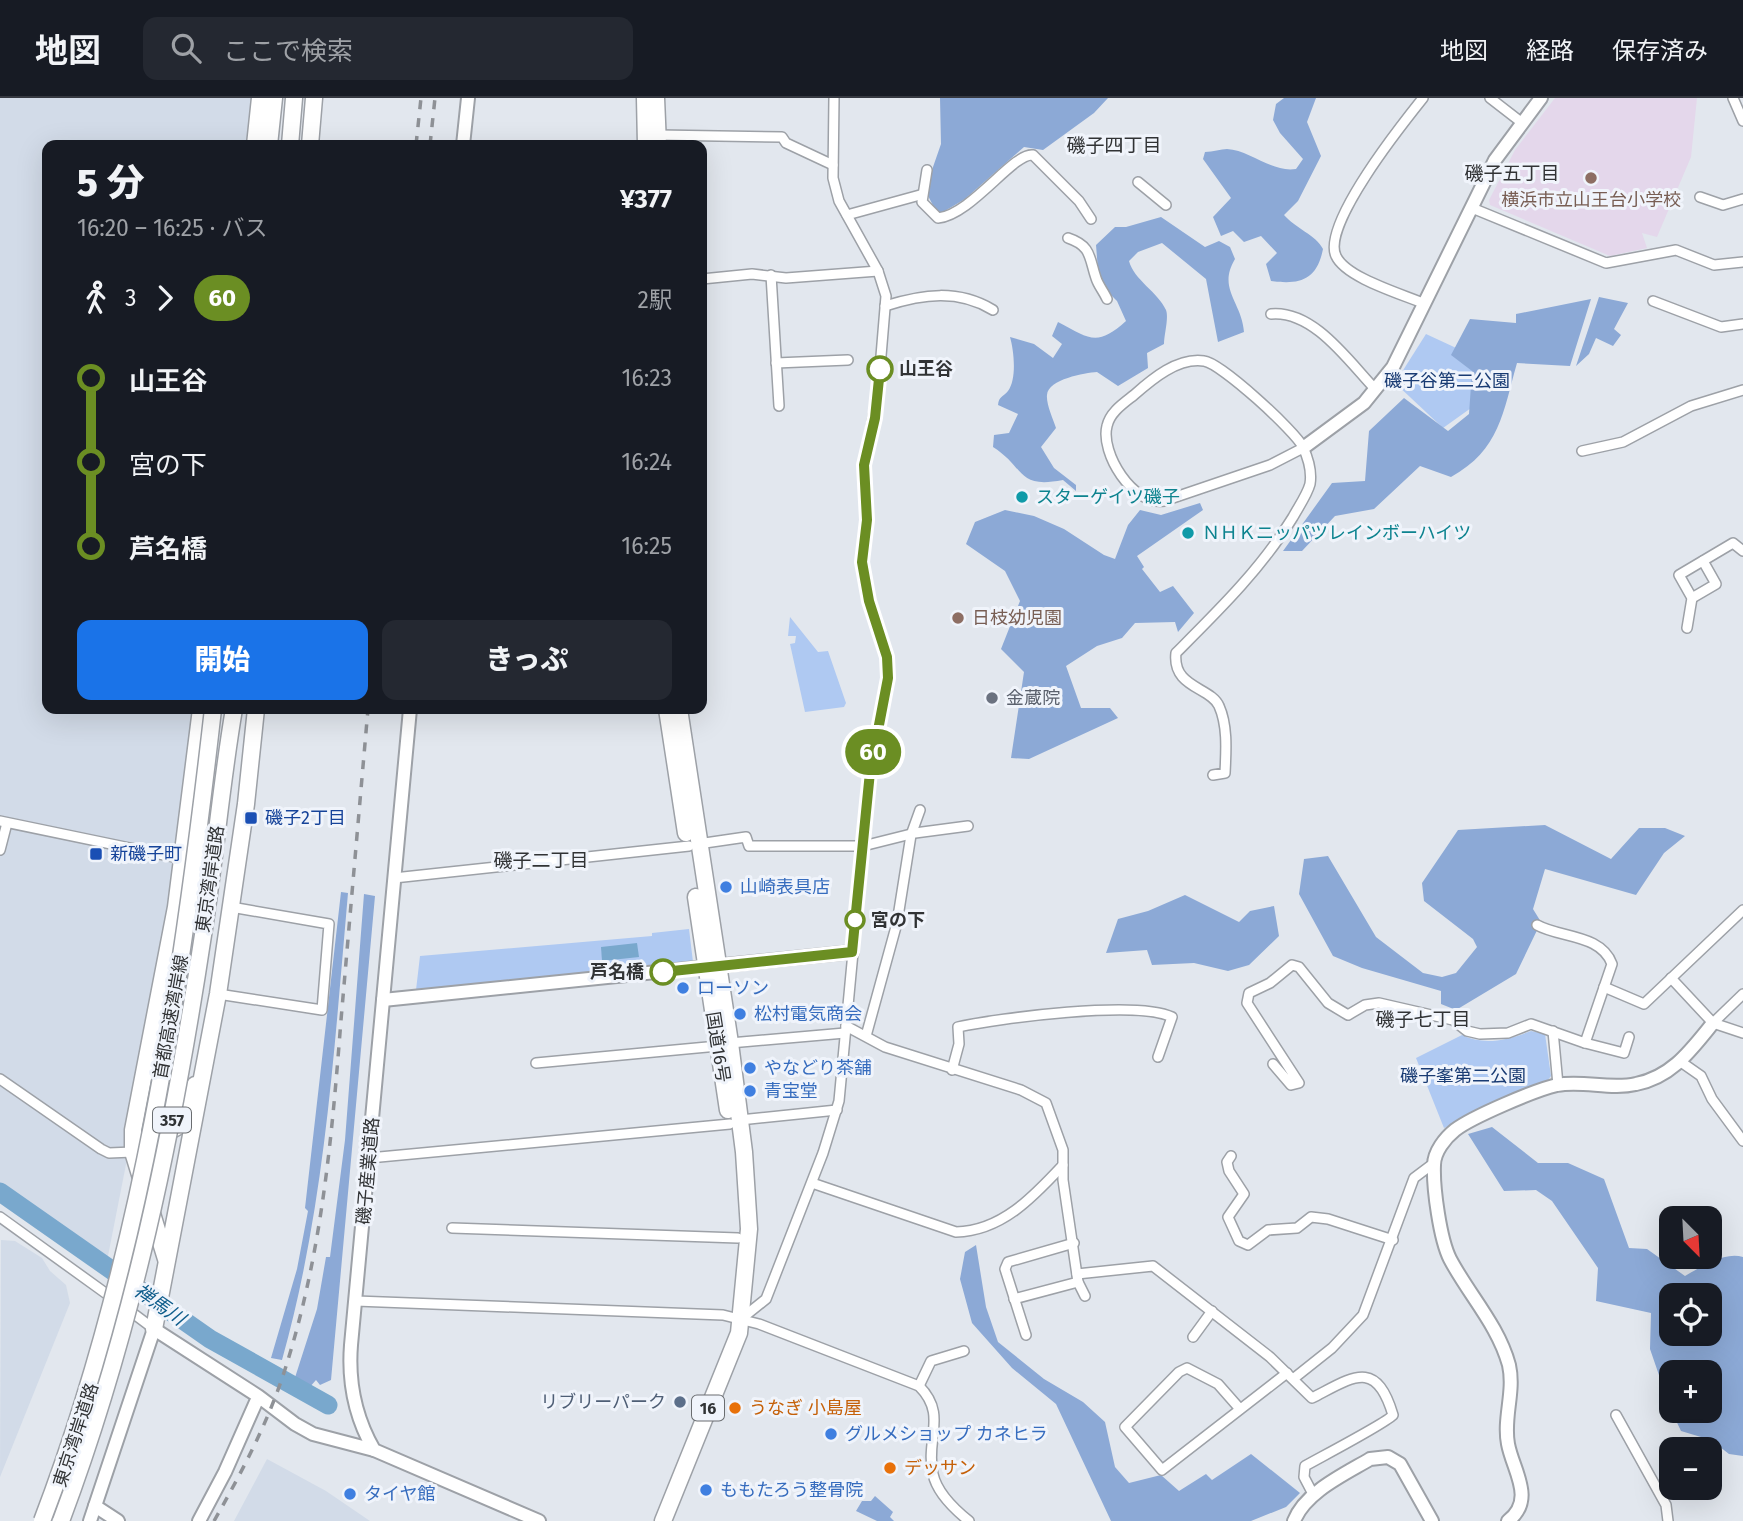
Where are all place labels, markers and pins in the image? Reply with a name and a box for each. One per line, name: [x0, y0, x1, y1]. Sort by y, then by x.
marker: 横浜市立山王台小学校: [1583, 170, 1599, 186]
place label: 横浜市立山王台小学校: [1501, 189, 1681, 211]
marker: 山王谷: [867, 356, 893, 382]
place label: 山王谷: [899, 358, 953, 380]
place label: スターゲイツ磯子: [1036, 486, 1180, 508]
marker: スターゲイツ磯子: [1014, 489, 1030, 505]
place label: ＮＨＫニッパツレインボーハイツ: [1202, 522, 1471, 544]
marker: ＮＨＫニッパツレインボーハイツ: [1180, 525, 1196, 541]
place label: 日枝幼児園: [972, 607, 1062, 629]
marker: 日枝幼児園: [950, 610, 966, 626]
place label: 金蔵院: [1006, 687, 1060, 709]
marker: 金蔵院: [984, 690, 1000, 706]
place label: 磯子2丁目: [265, 807, 346, 829]
marker: 磯子2丁目: [243, 810, 259, 826]
place label: 新磯子町: [110, 843, 182, 865]
marker: 新磯子町: [88, 846, 104, 862]
place label: 山崎表具店: [740, 876, 830, 898]
marker: 山崎表具店: [718, 879, 734, 895]
place label: 宮の下: [871, 909, 925, 931]
marker: 宮の下: [845, 910, 865, 930]
marker: 芦名橋: [650, 959, 676, 985]
place label: 芦名橋: [590, 961, 644, 983]
place label: ローソン: [697, 977, 769, 999]
marker: ローソン: [675, 980, 691, 996]
place label: 松村電気商会: [754, 1003, 862, 1025]
marker: 松村電気商会: [732, 1006, 748, 1022]
place label: やなどり茶舗: [764, 1057, 872, 1079]
marker: やなどり茶舗: [742, 1060, 758, 1076]
place label: 青宝堂: [764, 1080, 818, 1102]
marker: 青宝堂: [742, 1083, 758, 1099]
place label: リブリーパーク: [540, 1391, 666, 1413]
marker: リブリーパーク: [672, 1394, 688, 1410]
place label: うなぎ 小島屋: [749, 1397, 862, 1419]
marker: うなぎ 小島屋: [727, 1400, 743, 1416]
place label: グルメショップ カネヒラ: [845, 1423, 1048, 1445]
marker: グルメショップ カネヒラ: [823, 1426, 839, 1442]
place label: デッサン: [904, 1457, 976, 1479]
marker: デッサン: [882, 1460, 898, 1476]
place label: ももたろう整骨院: [720, 1479, 863, 1501]
marker: ももたろう整骨院: [698, 1482, 714, 1498]
place label: タイヤ館: [364, 1483, 435, 1505]
marker: タイヤ館: [342, 1486, 358, 1502]

